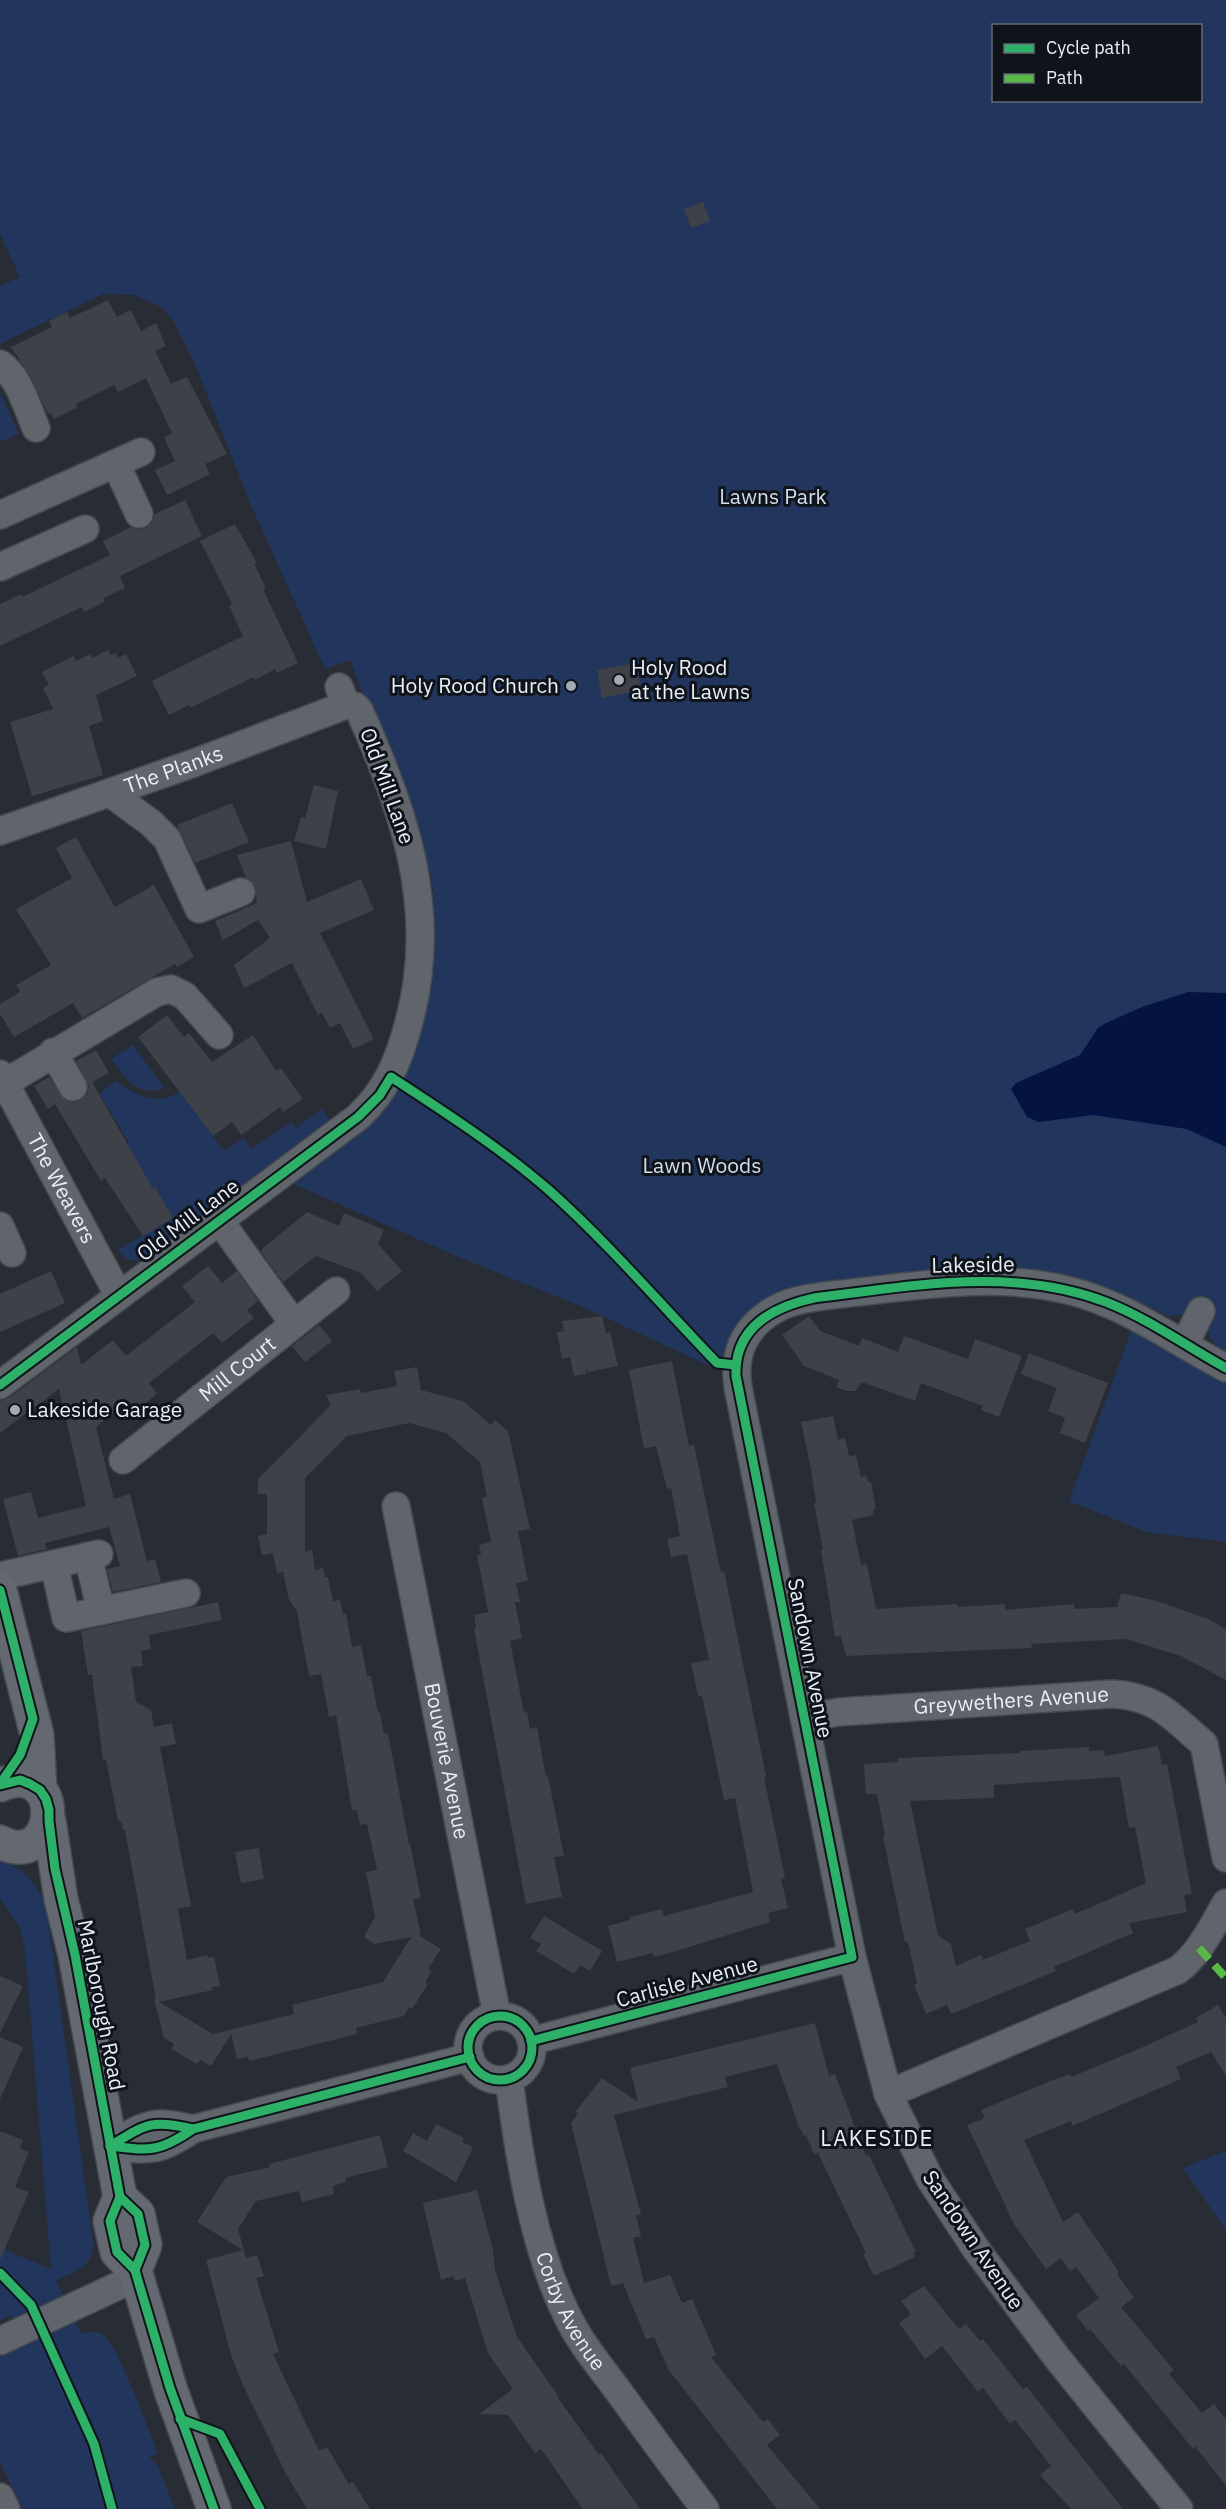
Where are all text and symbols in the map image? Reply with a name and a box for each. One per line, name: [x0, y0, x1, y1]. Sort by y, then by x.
legend: [992, 24, 1202, 102]
text: Cycle path: [1046, 36, 1131, 59]
text: Path: [1046, 66, 1083, 89]
park label: Lawns Park: [719, 482, 827, 510]
place label: Holy Rood at the Lawns: [631, 653, 750, 705]
place label: Holy Rood Church: [391, 671, 559, 699]
marker: Holy Rood at the Lawns: [612, 673, 626, 687]
marker: Holy Rood Church: [564, 679, 578, 693]
street label: Old Mill Lane: [354, 724, 422, 848]
street label: The Planks: [120, 738, 227, 799]
street label: The Weavers: [21, 1128, 103, 1248]
park label: Lawn Woods: [643, 1151, 762, 1179]
street label: Old Mill Lane: [130, 1171, 244, 1267]
street label: Lakeside: [931, 1249, 1015, 1279]
street label: Mill Court: [193, 1329, 281, 1408]
place label: Lakeside Garage: [27, 1395, 182, 1423]
marker: Lakeside Garage: [8, 1403, 22, 1417]
street label: Sandown Avenue: [782, 1575, 840, 1740]
street label: Greywethers Avenue: [913, 1679, 1110, 1720]
street label: Bouverie Avenue: [418, 1680, 477, 1841]
street label: Marlborough Road: [72, 1917, 132, 2092]
street label: Carlisle Avenue: [613, 1949, 761, 2013]
district label: LAKESIDE: [820, 2123, 934, 2152]
street label: Sandown Avenue: [917, 2164, 1031, 2315]
street label: Corby Avenue: [530, 2248, 613, 2376]

